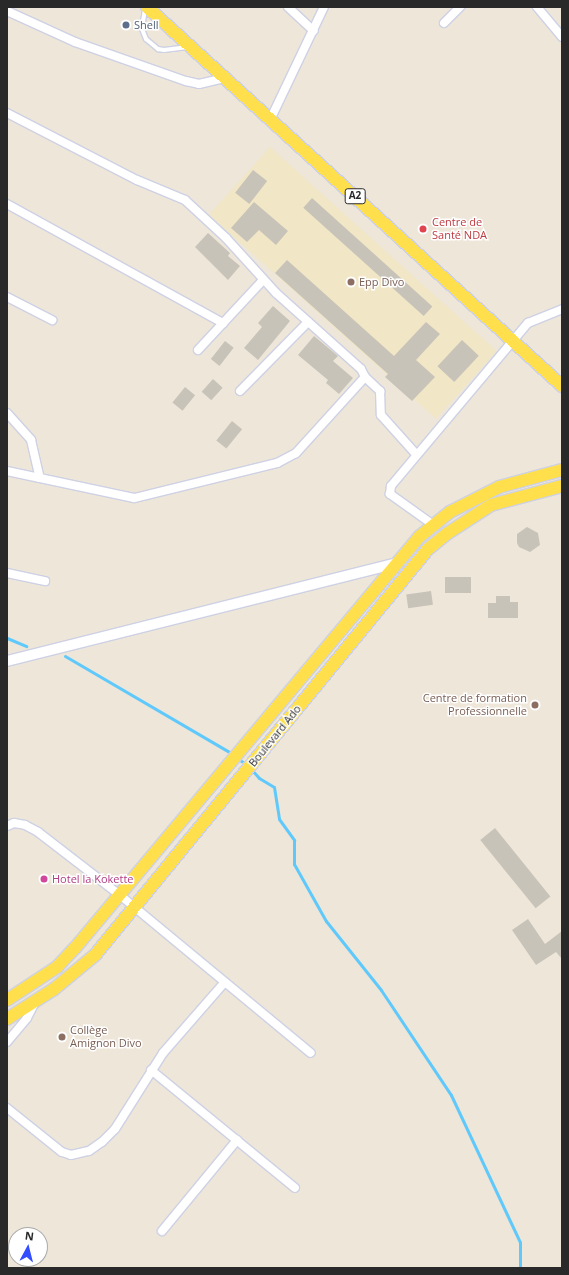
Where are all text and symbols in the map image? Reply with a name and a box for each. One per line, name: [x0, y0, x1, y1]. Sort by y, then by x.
place label: Shell: [134, 18, 159, 32]
marker: Shell: [121, 20, 131, 30]
road number: A2: [344, 188, 366, 204]
place label: Centre de Santé NDA: [432, 216, 487, 242]
marker: Centre de Santé NDA: [417, 223, 429, 235]
place label: Epp Divo: [359, 275, 404, 289]
marker: Epp Divo: [346, 277, 356, 287]
place label: Centre de formation Professionnelle: [423, 692, 527, 718]
marker: Centre de formation Professionnelle: [530, 700, 540, 710]
street label: Boulevard Ado: [246, 703, 304, 769]
place label: Hotel la Kokette: [52, 872, 134, 886]
marker: Hotel la Kokette: [39, 874, 49, 884]
place label: Collège Amignon Divo: [70, 1024, 142, 1050]
marker: Collège Amignon Divo: [57, 1032, 67, 1042]
north arrow: [8, 1227, 48, 1267]
text: N: [24, 1228, 35, 1244]

